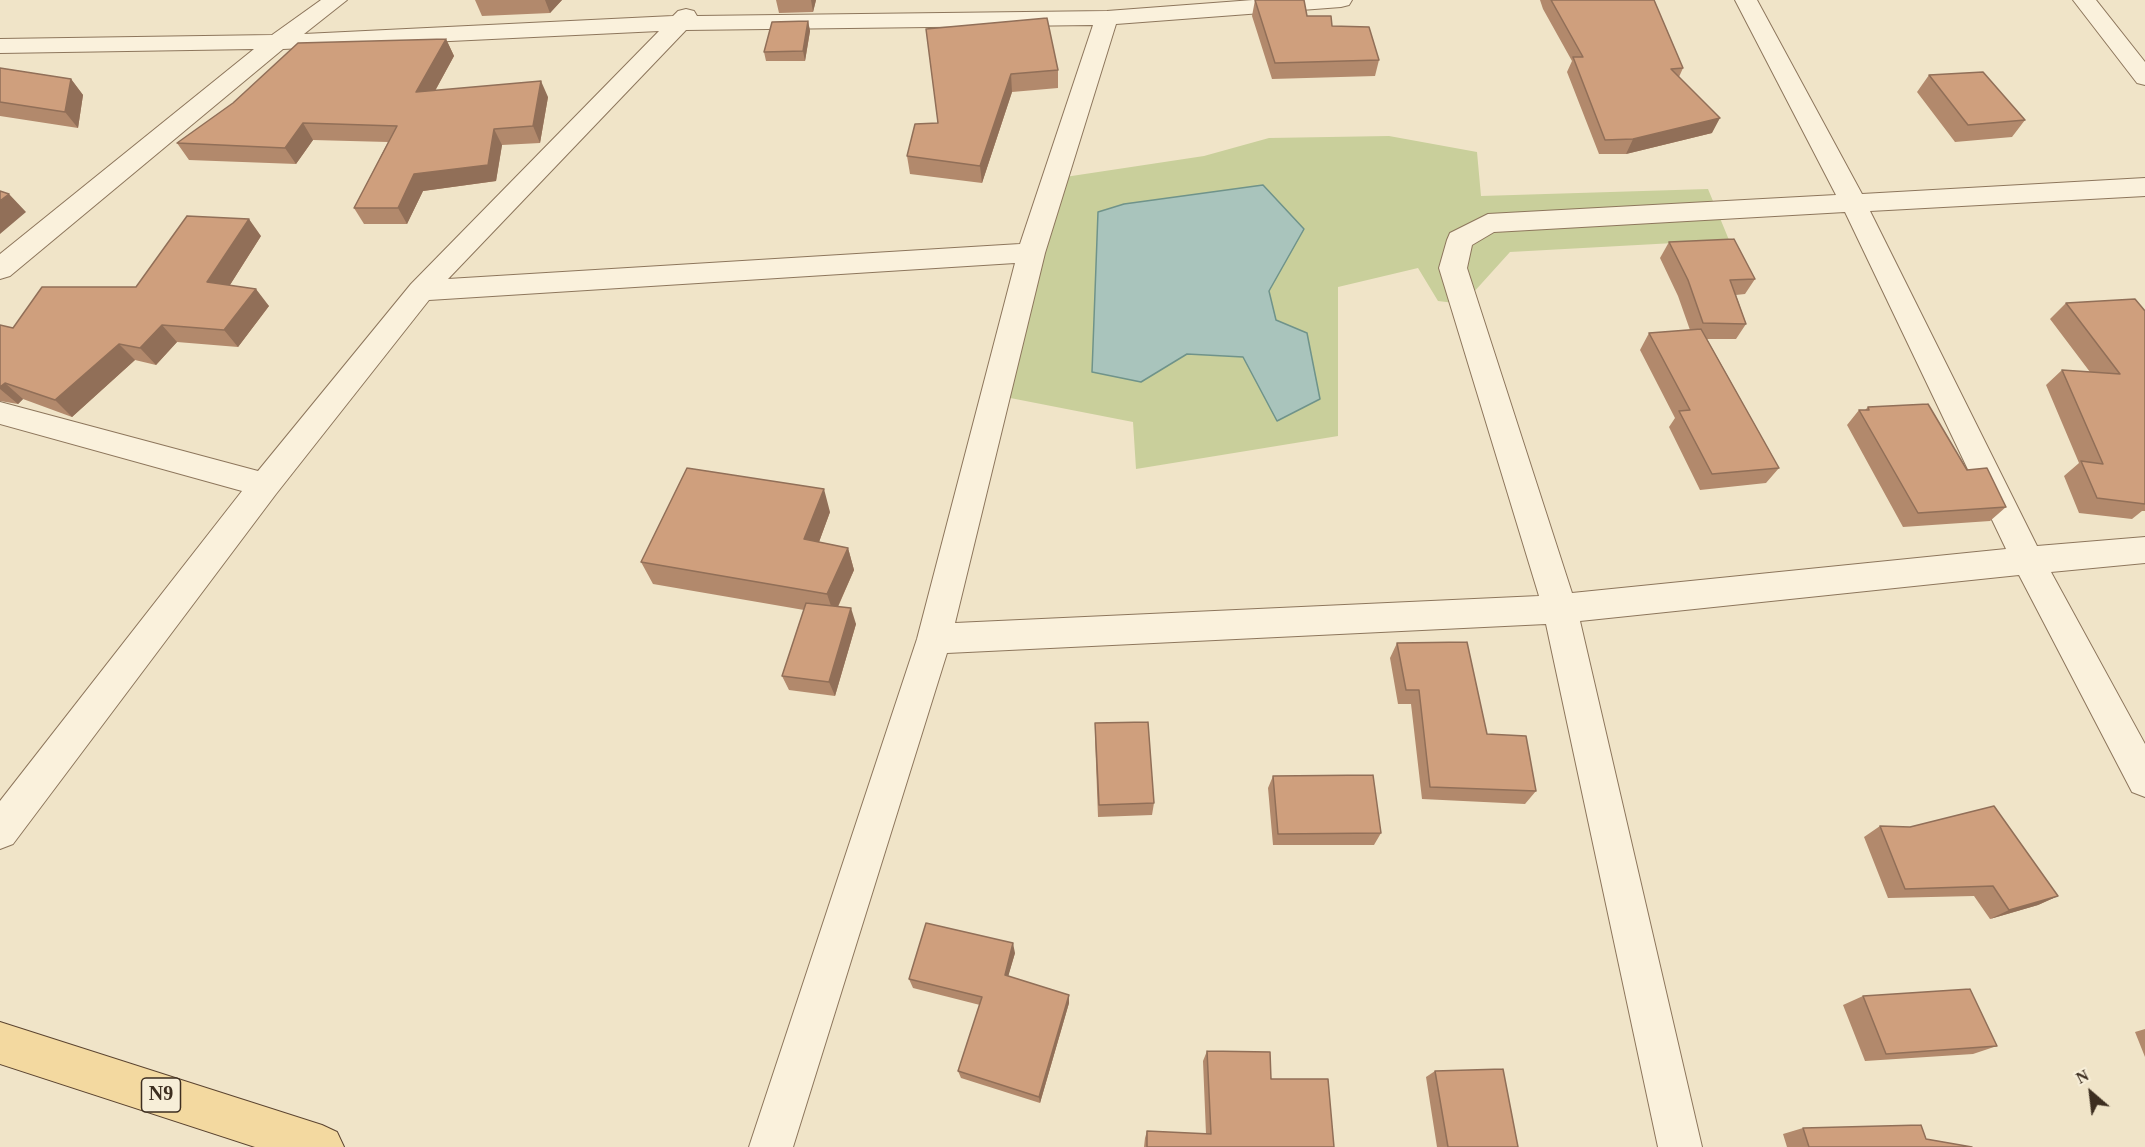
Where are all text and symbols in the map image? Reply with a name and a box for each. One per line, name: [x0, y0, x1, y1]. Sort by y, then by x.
north arrow: [2061, 1063, 2121, 1123]
text: N: [2073, 1066, 2091, 1087]
road number: N9: [142, 1078, 180, 1112]

